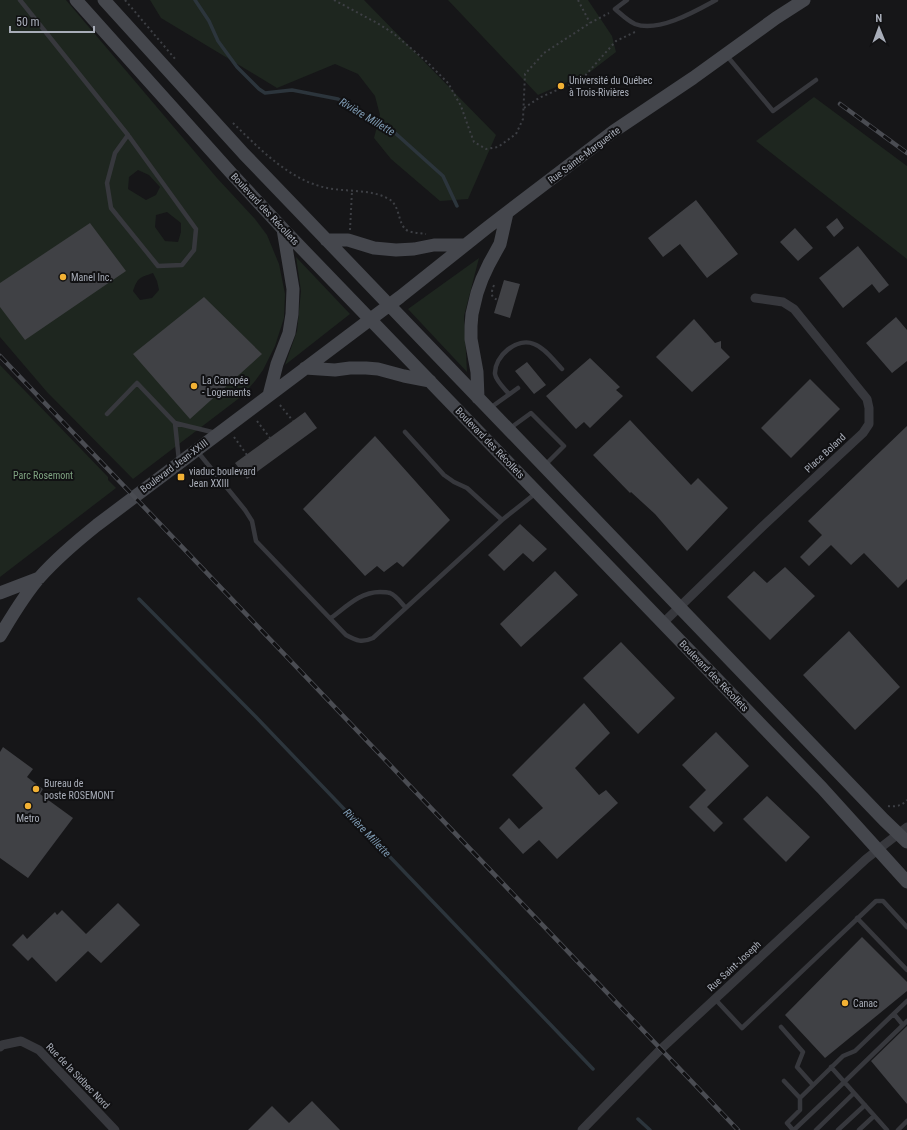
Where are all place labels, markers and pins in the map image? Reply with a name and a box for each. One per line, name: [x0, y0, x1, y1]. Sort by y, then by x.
place label: Université du Québec à Trois-Rivières: [569, 75, 653, 98]
marker: Université du Québec à Trois-Rivières: [556, 81, 566, 91]
marker: Manel Inc.: [58, 272, 68, 282]
place label: Manel Inc.: [71, 272, 112, 283]
place label: La Canopée - Logements: [202, 375, 251, 398]
marker: La Canopée - Logements: [189, 381, 199, 391]
place label: viaduc boulevard Jean XXIII: [189, 466, 256, 489]
marker: viaduc boulevard Jean XXIII: [176, 472, 186, 482]
place label: Bureau de poste ROSEMONT: [44, 778, 115, 801]
marker: Bureau de poste ROSEMONT: [31, 784, 41, 794]
marker: Metro: [23, 801, 33, 811]
place label: Metro: [16, 813, 40, 824]
marker: Canac: [840, 998, 850, 1008]
place label: Canac: [853, 998, 878, 1009]

